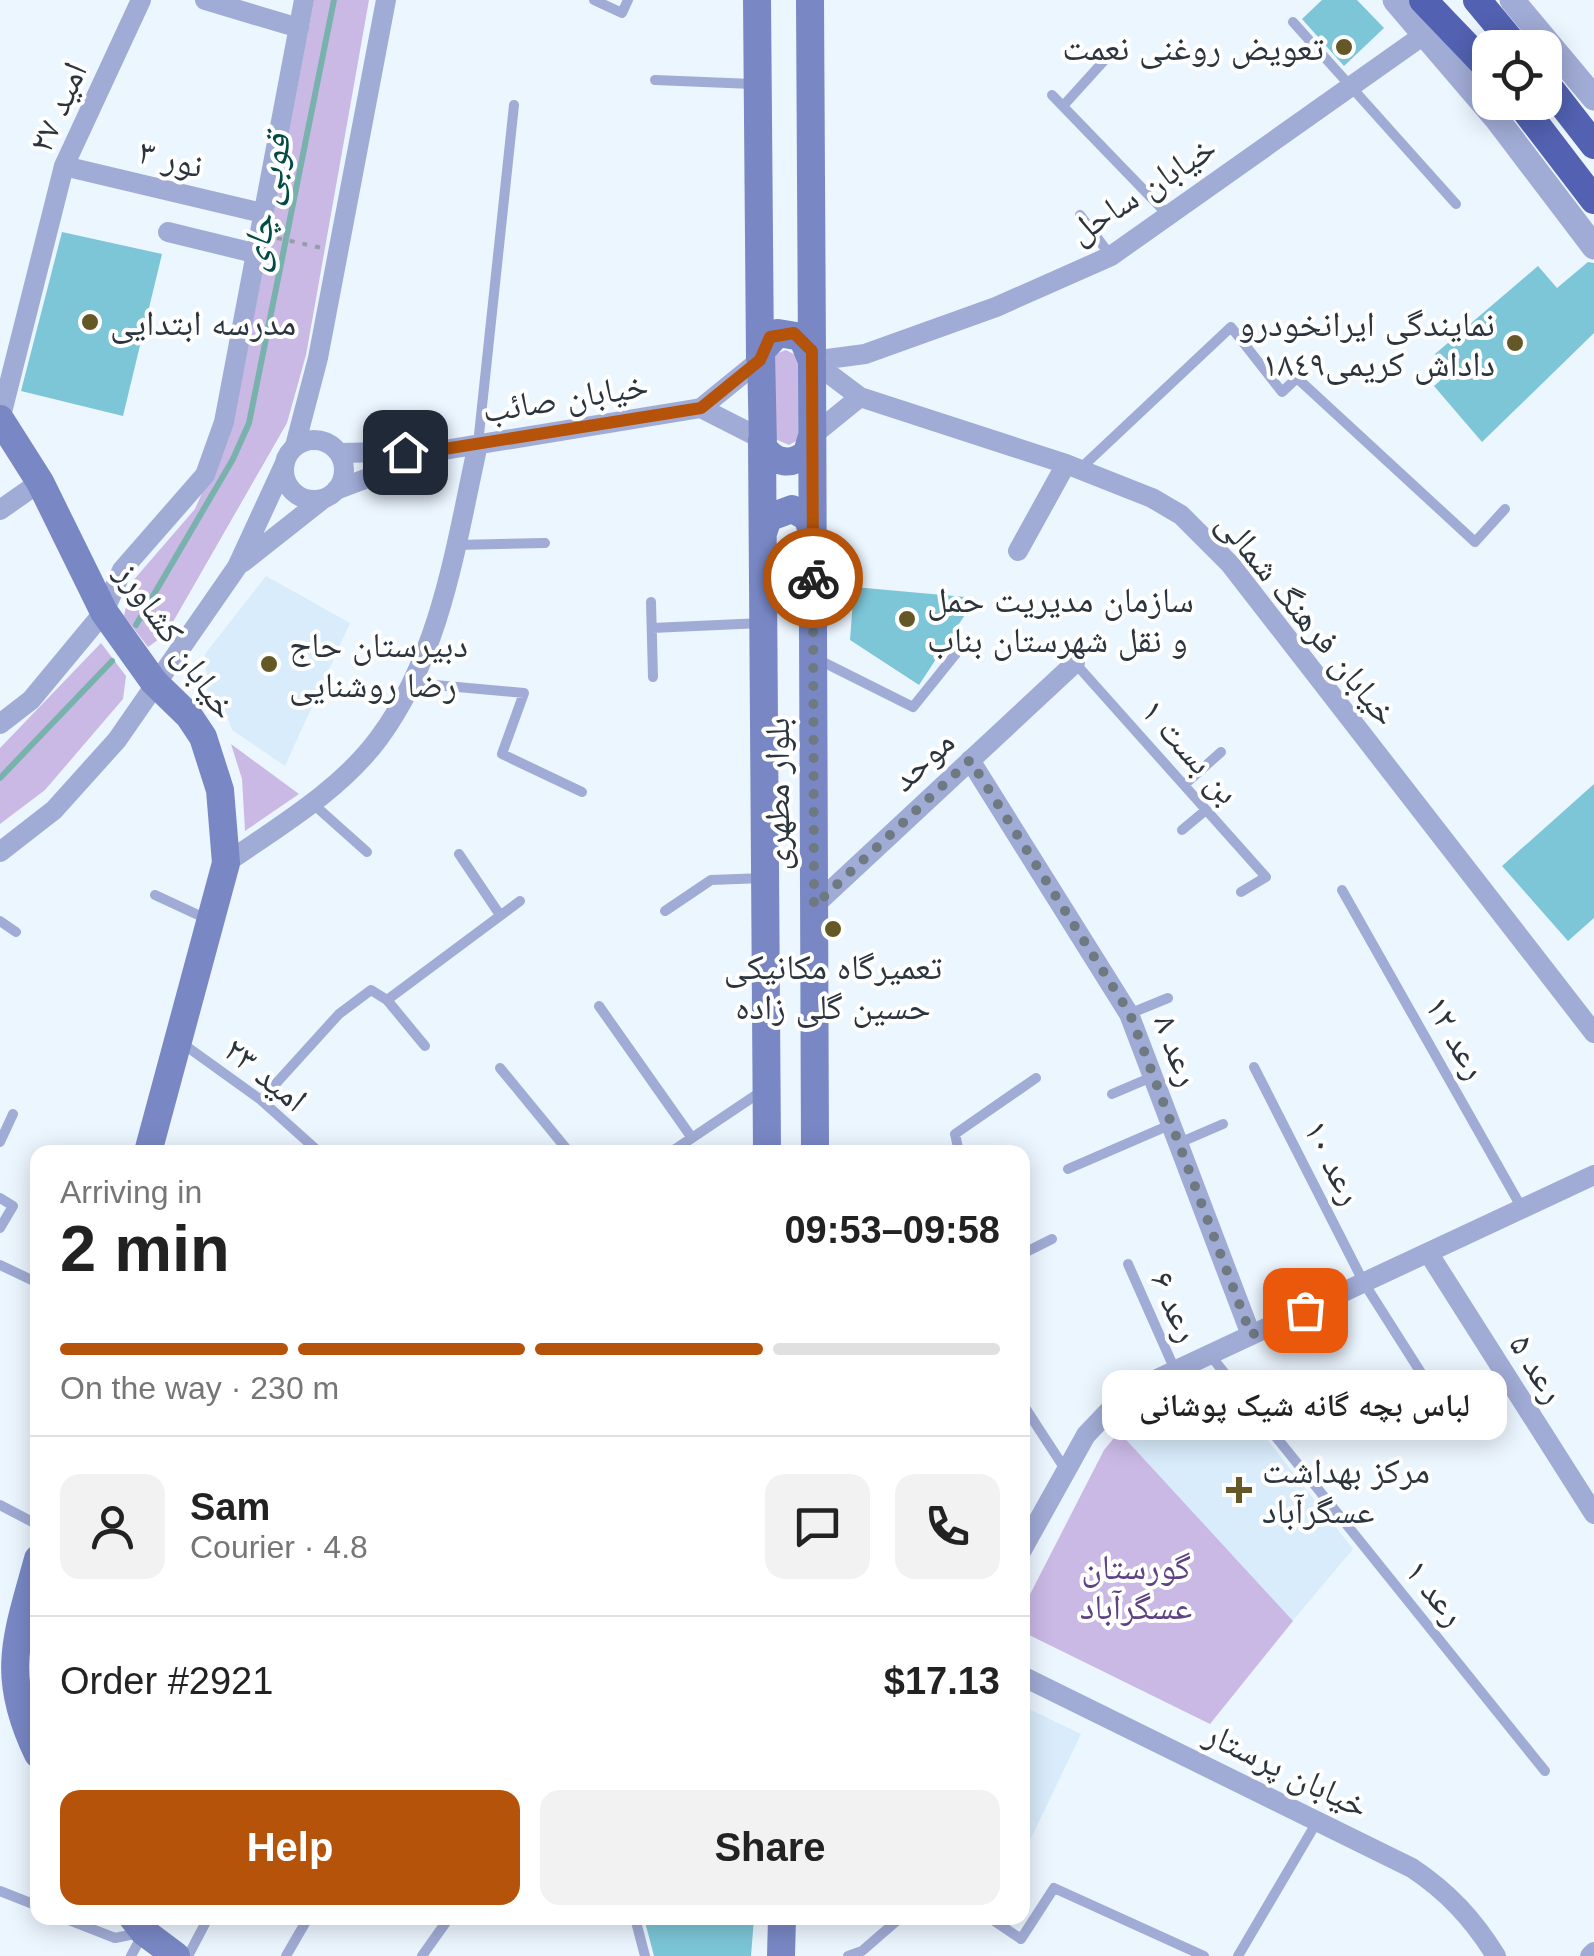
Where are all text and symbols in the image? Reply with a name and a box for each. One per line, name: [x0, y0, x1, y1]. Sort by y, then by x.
place label: تعویض روغنی نعمت: [1062, 28, 1324, 69]
map controls: [1472, 30, 1562, 120]
button: locate: [1472, 30, 1562, 120]
marker: تعویض روغنی نعمت: [1333, 36, 1355, 58]
street label: امید ۲۷: [20, 56, 95, 158]
water label: قوبی چای: [231, 126, 302, 274]
street label: خیابان ساحل: [1061, 127, 1224, 253]
street label: نور ۳: [135, 131, 207, 185]
place label: مدرسه ابتدایی: [110, 303, 296, 344]
place label: نمایندگی ایرانخودرو داداش کریمی١٨٤٩: [1238, 304, 1495, 385]
marker: مدرسه ابتدایی: [79, 311, 101, 333]
marker: نمایندگی ایرانخودرو داداش کریمی١٨٤٩: [1504, 332, 1526, 354]
street label: خیابان صائب: [479, 365, 651, 431]
pin: [363, 410, 448, 495]
icon: home: [378, 425, 433, 480]
street label: خیابان فرهنگ شمالی: [1208, 503, 1406, 734]
courier: [763, 528, 863, 628]
icon: bike: [786, 551, 841, 606]
street label: خیابان کشاورز: [106, 553, 245, 727]
place label: سازمان مدیریت حمل و نقل شهرستان بناب: [927, 580, 1194, 661]
marker: سازمان مدیریت حمل و نقل شهرستان بناب: [896, 608, 918, 630]
place label: دبیرستان حاج رضا روشنایی: [289, 625, 468, 706]
marker: دبیرستان حاج رضا روشنایی: [258, 653, 280, 675]
street label: بن بست ۱: [1133, 691, 1248, 812]
street label: بلوار مطهری: [757, 717, 798, 871]
street label: موحد: [883, 721, 961, 799]
marker: تعمیرگاه مکانیکی حسین گلی زاده: [822, 918, 844, 940]
place label: تعمیرگاه مکانیکی حسین گلی زاده: [724, 947, 942, 1028]
street label: رعد ۱۲: [1418, 989, 1496, 1085]
street label: رعد ۸: [1147, 1009, 1209, 1091]
street label: امید ۲۳: [217, 1029, 315, 1119]
street label: رعد ۱۰: [1296, 1114, 1372, 1210]
text: Arriving in: [60, 1174, 202, 1210]
text: 09:53–09:58: [784, 1209, 1000, 1251]
text: 2 min: [60, 1212, 230, 1285]
street label: رعد ۶: [1143, 1265, 1209, 1347]
pin: [1263, 1268, 1348, 1353]
icon: bag: [1278, 1283, 1333, 1338]
street label: رعد ۵: [1502, 1327, 1574, 1409]
text: On the way · 230 m: [60, 1370, 339, 1406]
callout: لباس بچه گانه شیک پوشانی: [1102, 1370, 1508, 1440]
text: لباس بچه گانه شیک پوشانی: [1139, 1387, 1470, 1423]
place label: مرکز بهداشت عسگرآباد: [1262, 1451, 1430, 1531]
button: person: [60, 1474, 165, 1579]
button: chat: [765, 1474, 870, 1579]
button: phone: [895, 1474, 1000, 1579]
marker: مرکز بهداشت عسگرآباد: [1226, 1477, 1252, 1503]
text: Sam: [190, 1486, 270, 1528]
text: Courier · 4.8: [190, 1529, 368, 1565]
park label: گورستان عسگرآباد: [1080, 1547, 1192, 1627]
street label: رعد ۱: [1398, 1551, 1474, 1633]
text: Order #2921: [60, 1660, 273, 1702]
text: $17.13: [884, 1660, 1000, 1702]
street label: خیابان پرستار: [1197, 1712, 1375, 1827]
button: Help: [60, 1790, 520, 1905]
button: Share: [540, 1790, 1000, 1905]

